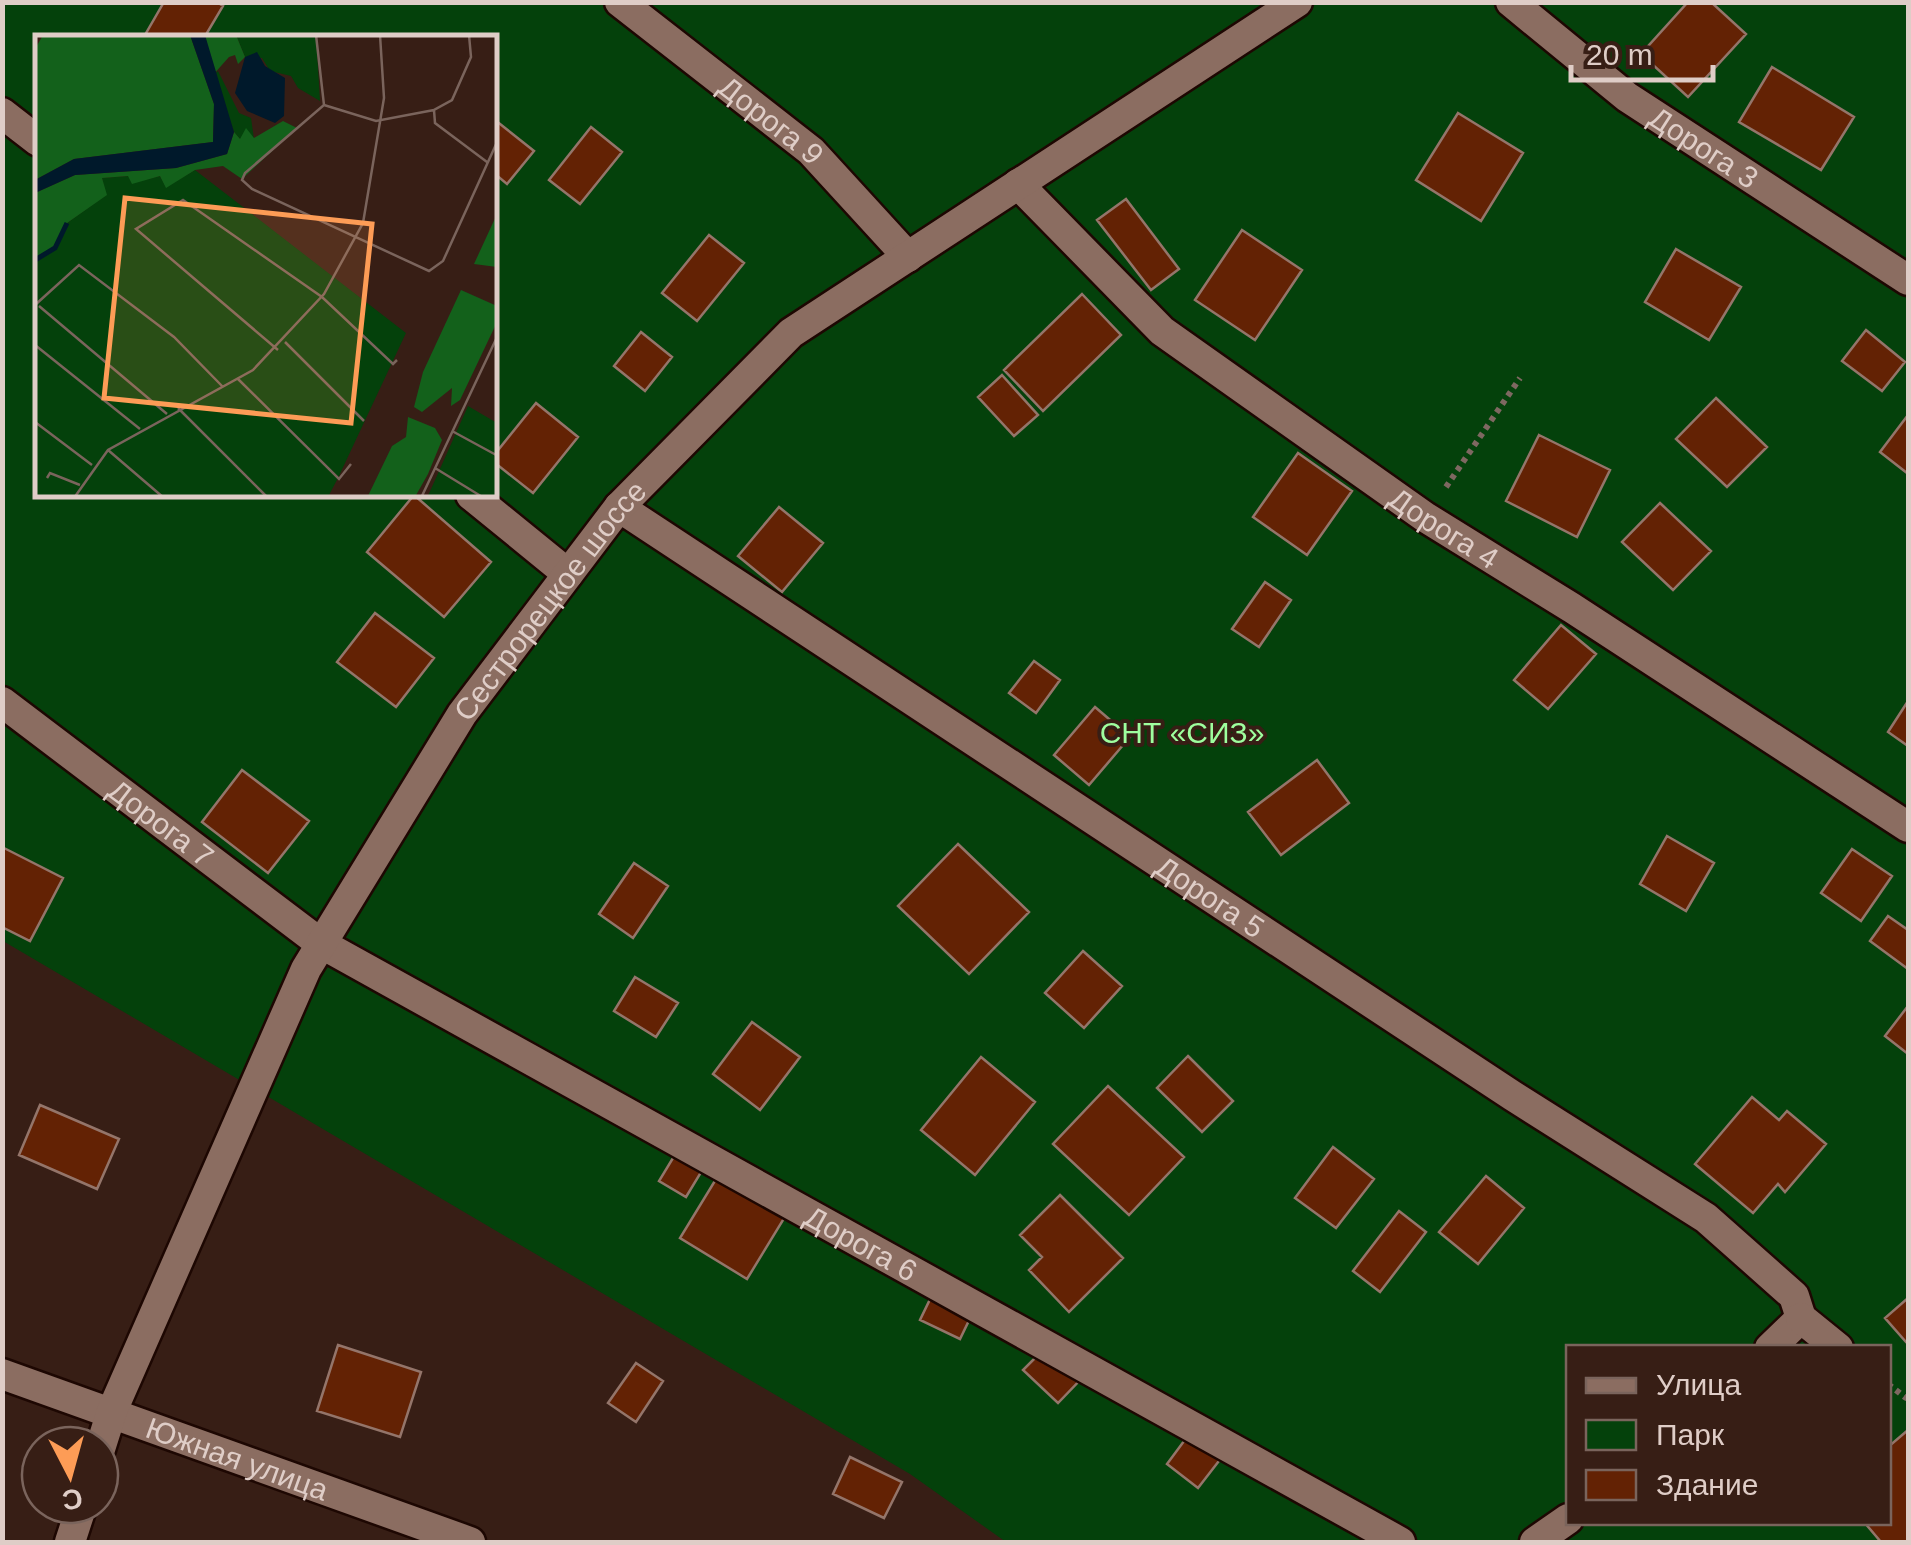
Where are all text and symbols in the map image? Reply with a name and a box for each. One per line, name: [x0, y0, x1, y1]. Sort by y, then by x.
scale bar: [1571, 20, 1714, 82]
inset map: [35, 35, 498, 498]
text: 20 m: [1586, 38, 1653, 71]
street label: Дорога 9: [713, 69, 831, 170]
street label: Дорога 3: [1644, 100, 1765, 195]
street label: Сестрорецкое шоссе: [447, 474, 652, 727]
street label: Дорога 4: [1383, 481, 1505, 575]
park label: СНТ «СИЗ»: [1100, 716, 1264, 749]
street label: Дорога 7: [103, 773, 220, 873]
street label: Дорога 5: [1150, 849, 1271, 944]
street label: Дорога 6: [800, 1199, 923, 1287]
legend: [1566, 1345, 1891, 1525]
text: Улица: [1656, 1368, 1741, 1401]
street label: Южная улица: [142, 1411, 333, 1506]
text: Парк: [1656, 1418, 1725, 1451]
north arrow: [20, 1425, 120, 1525]
text: Здание: [1656, 1468, 1758, 1501]
text: С: [61, 1483, 84, 1516]

